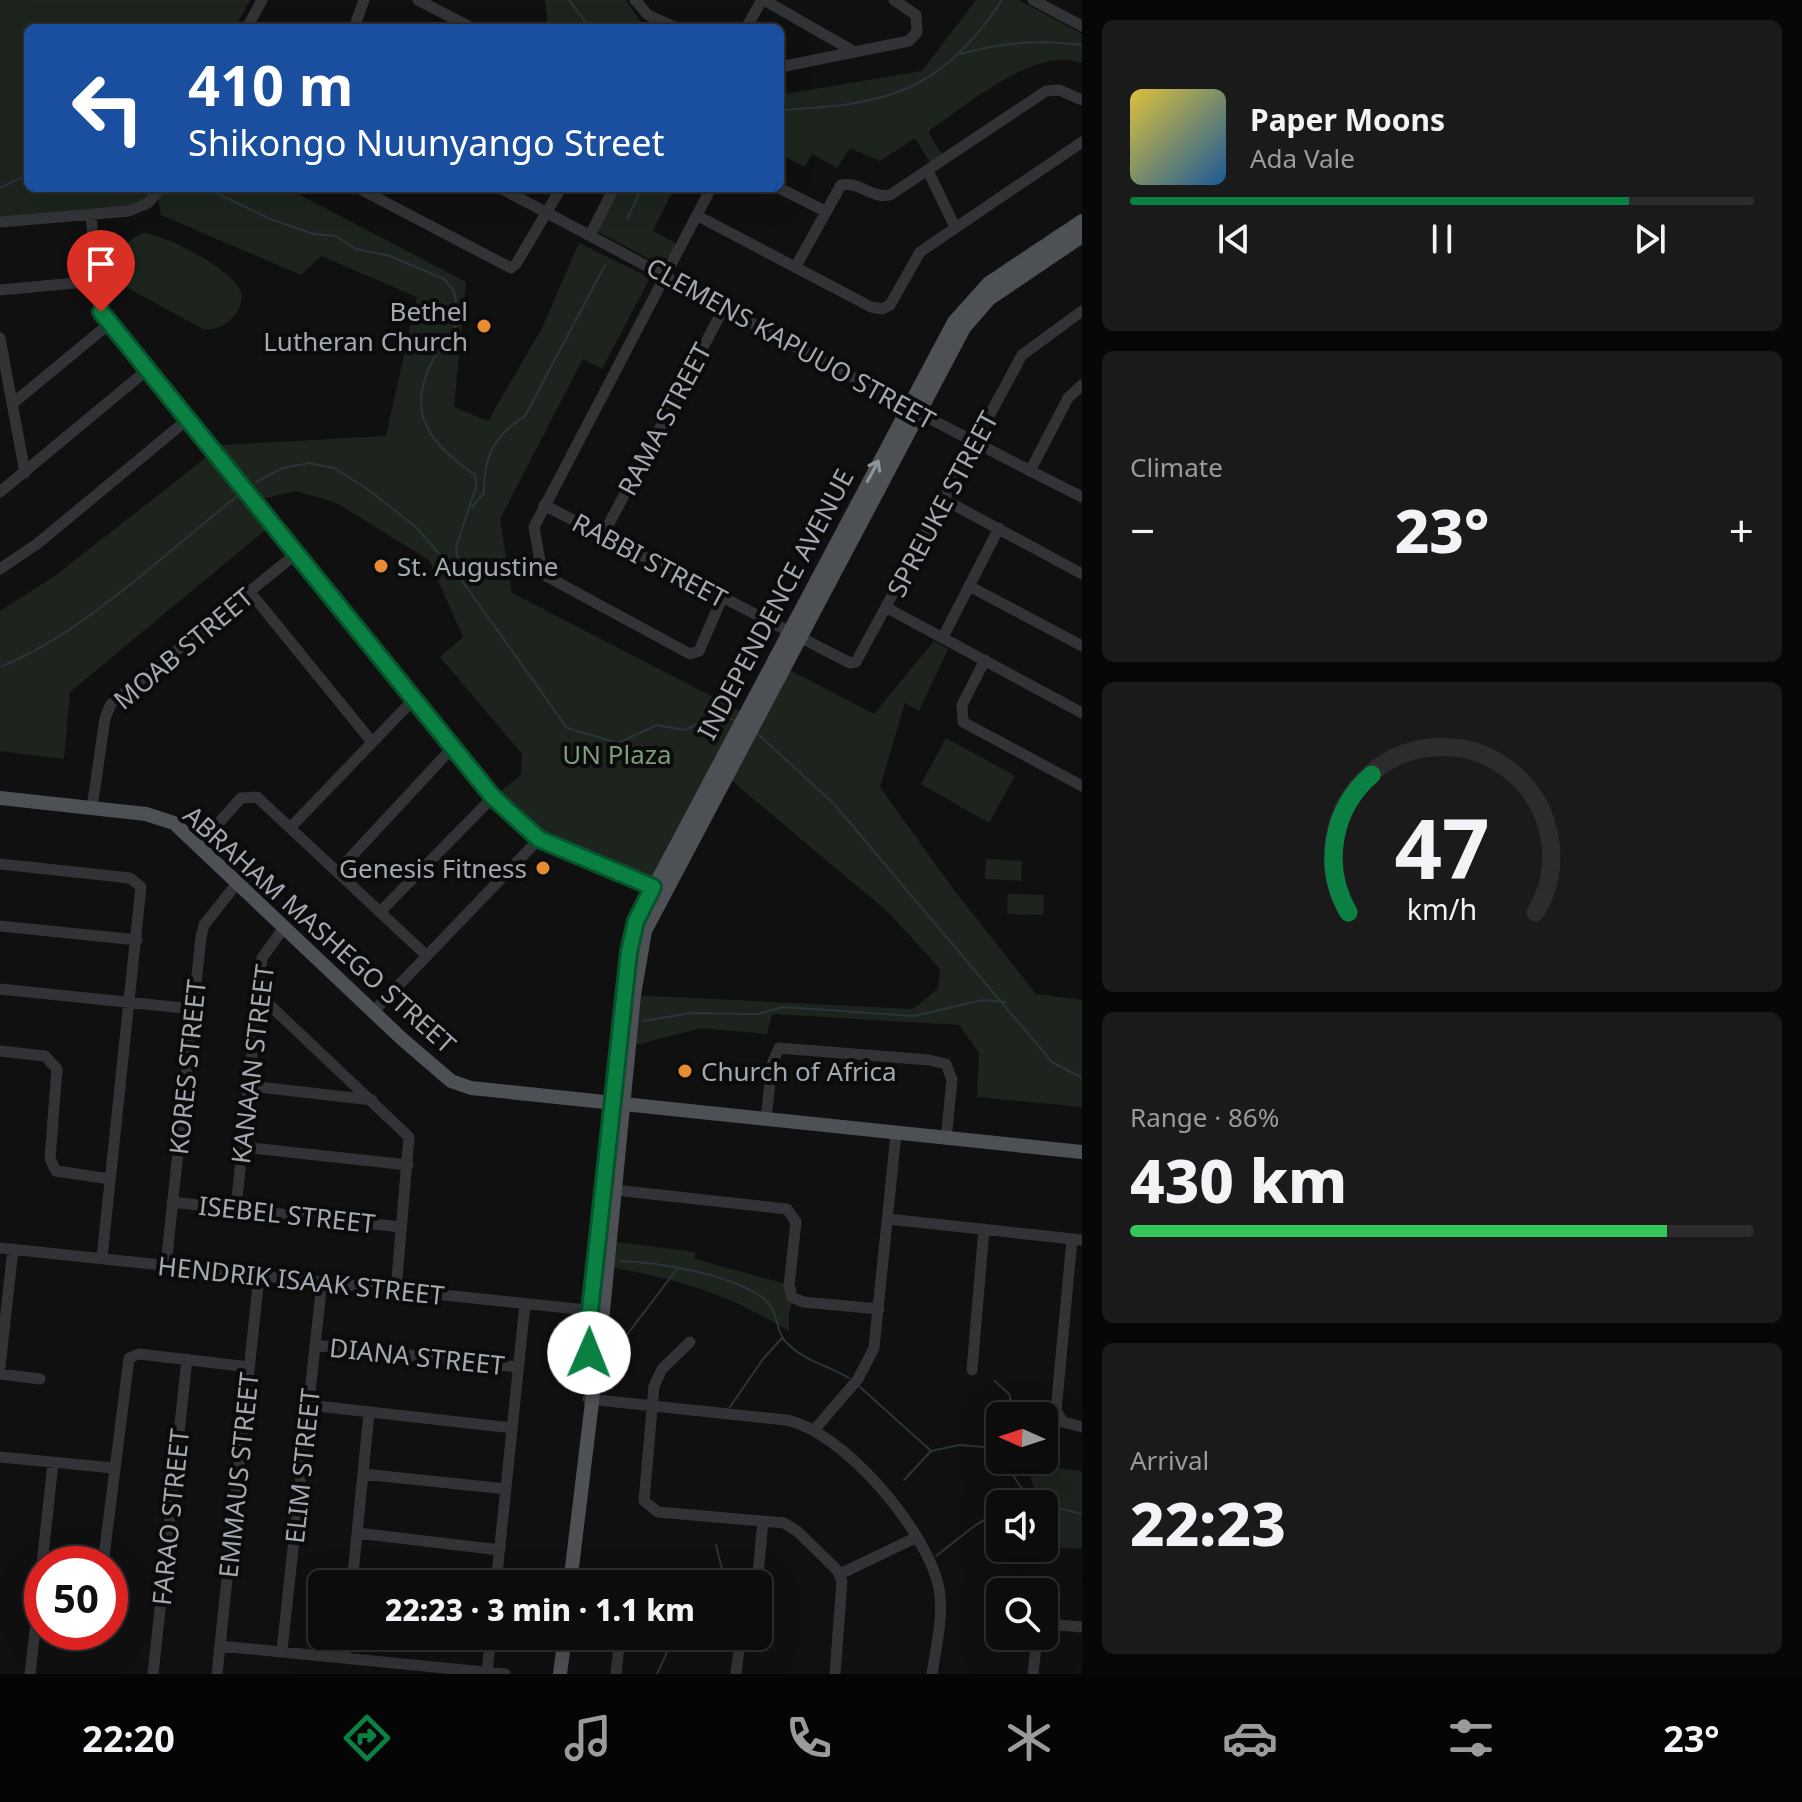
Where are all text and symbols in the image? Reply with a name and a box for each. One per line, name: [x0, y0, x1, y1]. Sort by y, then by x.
text: 410 m: [188, 46, 353, 122]
icon: left: [56, 56, 160, 160]
text: Paper Moons: [1250, 99, 1445, 140]
text: Shikongo Nuunyango Street: [188, 118, 665, 167]
text: Ada Vale: [1250, 140, 1355, 176]
icon: previous: [1212, 217, 1256, 261]
icon: pause: [1420, 217, 1464, 261]
icon: next: [1628, 217, 1672, 261]
pin: [67, 230, 135, 312]
icon: arrive: [79, 242, 123, 286]
street label: CLEMENS KAPUUO STREET: [640, 248, 942, 438]
place label: Bethel Lutheran Church: [263, 293, 468, 359]
marker: Bethel Lutheran Church: [475, 317, 493, 335]
street label: RAMA STREET: [609, 336, 720, 502]
street label: SPREUKE STREET: [878, 404, 1006, 603]
text: Climate: [1130, 449, 1223, 485]
one-way arrow: [865, 459, 881, 483]
street label: INDEPENDENCE AVENUE: [688, 462, 862, 746]
text: 23°: [1395, 489, 1489, 571]
text: −: [1130, 500, 1155, 560]
text: +: [1729, 500, 1754, 560]
street label: RABBI STREET: [566, 504, 734, 616]
place label: St. Augustine: [397, 548, 558, 584]
marker: St. Augustine: [372, 557, 390, 575]
street label: MOAB STREET: [106, 579, 261, 717]
park label: UN Plaza: [562, 736, 672, 772]
text: 47: [1394, 790, 1490, 903]
street label: ABRAHAM MASHEGO STREET: [176, 797, 464, 1062]
place label: Genesis Fitness: [339, 850, 527, 886]
marker: Genesis Fitness: [534, 859, 552, 877]
text: km/h: [1407, 889, 1477, 928]
street label: KANAAN STREET: [222, 962, 282, 1166]
street label: KORES STREET: [160, 977, 214, 1156]
place label: Church of Africa: [701, 1053, 897, 1089]
marker: Church of Africa: [676, 1062, 694, 1080]
text: Range · 86%: [1130, 1099, 1279, 1135]
text: 430 km: [1130, 1139, 1347, 1221]
street label: ISEBEL STREET: [197, 1187, 378, 1241]
street label: HENDRIK ISAAK STREET: [156, 1247, 447, 1313]
position arrow: [547, 1311, 631, 1395]
street label: DIANA STREET: [328, 1329, 507, 1383]
street label: EMMAUS STREET: [209, 1370, 267, 1580]
street label: ELIM STREET: [276, 1386, 328, 1545]
north arrow: [986, 1402, 1058, 1474]
map controls: [986, 1402, 1058, 1650]
street label: FARAO STREET: [143, 1426, 197, 1607]
text: Arrival: [1130, 1442, 1209, 1478]
text: 22:23: [1130, 1482, 1286, 1564]
button: sound: [986, 1490, 1058, 1562]
speed limit sign: 50: [24, 1546, 128, 1650]
button: search: [986, 1578, 1058, 1650]
text: 22:23 · 3 min · 1.1 km: [385, 1589, 695, 1630]
icon: directions: [339, 1710, 395, 1766]
icon: music: [560, 1710, 616, 1766]
icon: phone: [781, 1710, 837, 1766]
icon: climate: [1001, 1710, 1057, 1766]
icon: car: [1222, 1710, 1278, 1766]
icon: filters: [1443, 1710, 1499, 1766]
text: 22:20: [82, 1714, 175, 1763]
text: 23°: [1663, 1714, 1720, 1763]

